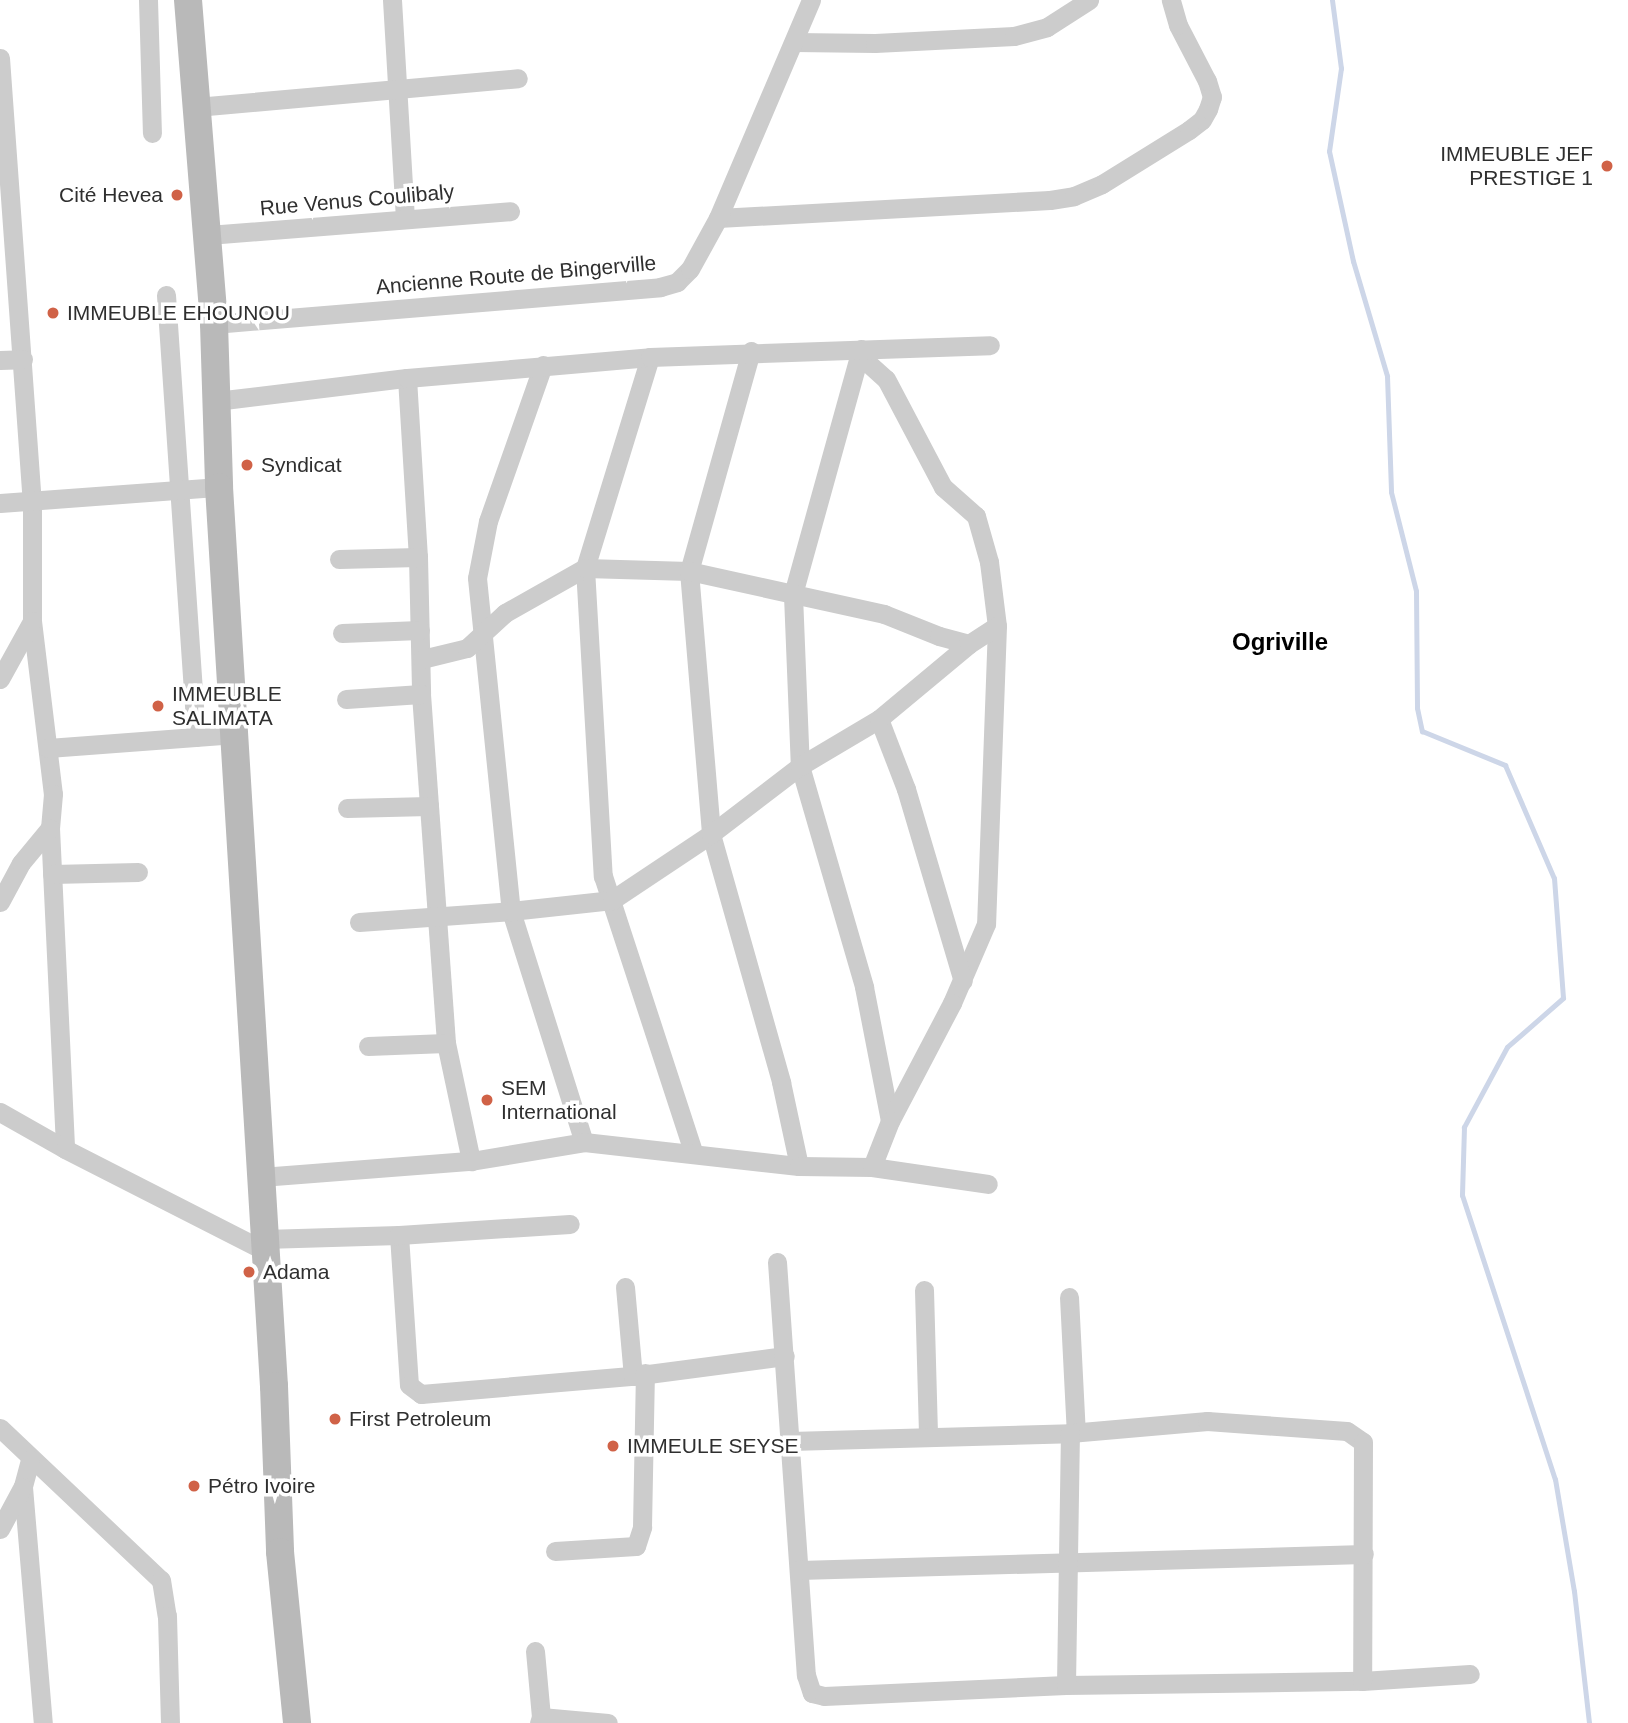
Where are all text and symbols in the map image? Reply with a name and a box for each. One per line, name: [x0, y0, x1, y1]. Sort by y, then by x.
place label: IMMEUBLE JEF PRESTIGE 1: [1440, 141, 1593, 191]
marker: IMMEUBLE JEF PRESTIGE 1: [1599, 158, 1615, 174]
street label: Rue Venus Coulibaly: [259, 179, 455, 221]
place label: Cité Hevea: [59, 182, 163, 208]
marker: Cité Hevea: [169, 187, 185, 203]
street label: Ancienne Route de Bingerville: [375, 250, 657, 300]
place label: IMMEUBLE EHOUNOU: [67, 300, 290, 326]
marker: IMMEUBLE EHOUNOU: [45, 305, 61, 321]
place label: Syndicat: [261, 452, 342, 478]
marker: Syndicat: [239, 457, 255, 473]
district label: Ogriville: [1232, 628, 1328, 656]
place label: IMMEUBLE SALIMATA: [172, 681, 282, 731]
marker: IMMEUBLE SALIMATA: [150, 698, 166, 714]
place label: SEM International: [501, 1075, 617, 1125]
marker: SEM International: [479, 1092, 495, 1108]
place label: Adama: [263, 1259, 330, 1285]
marker: Adama: [241, 1264, 257, 1280]
place label: First Petroleum: [349, 1406, 491, 1432]
marker: First Petroleum: [327, 1411, 343, 1427]
place label: IMMEULE SEYSE: [627, 1433, 799, 1459]
marker: IMMEULE SEYSE: [605, 1438, 621, 1454]
place label: Pétro Ivoire: [208, 1473, 315, 1499]
marker: Pétro Ivoire: [186, 1478, 202, 1494]

